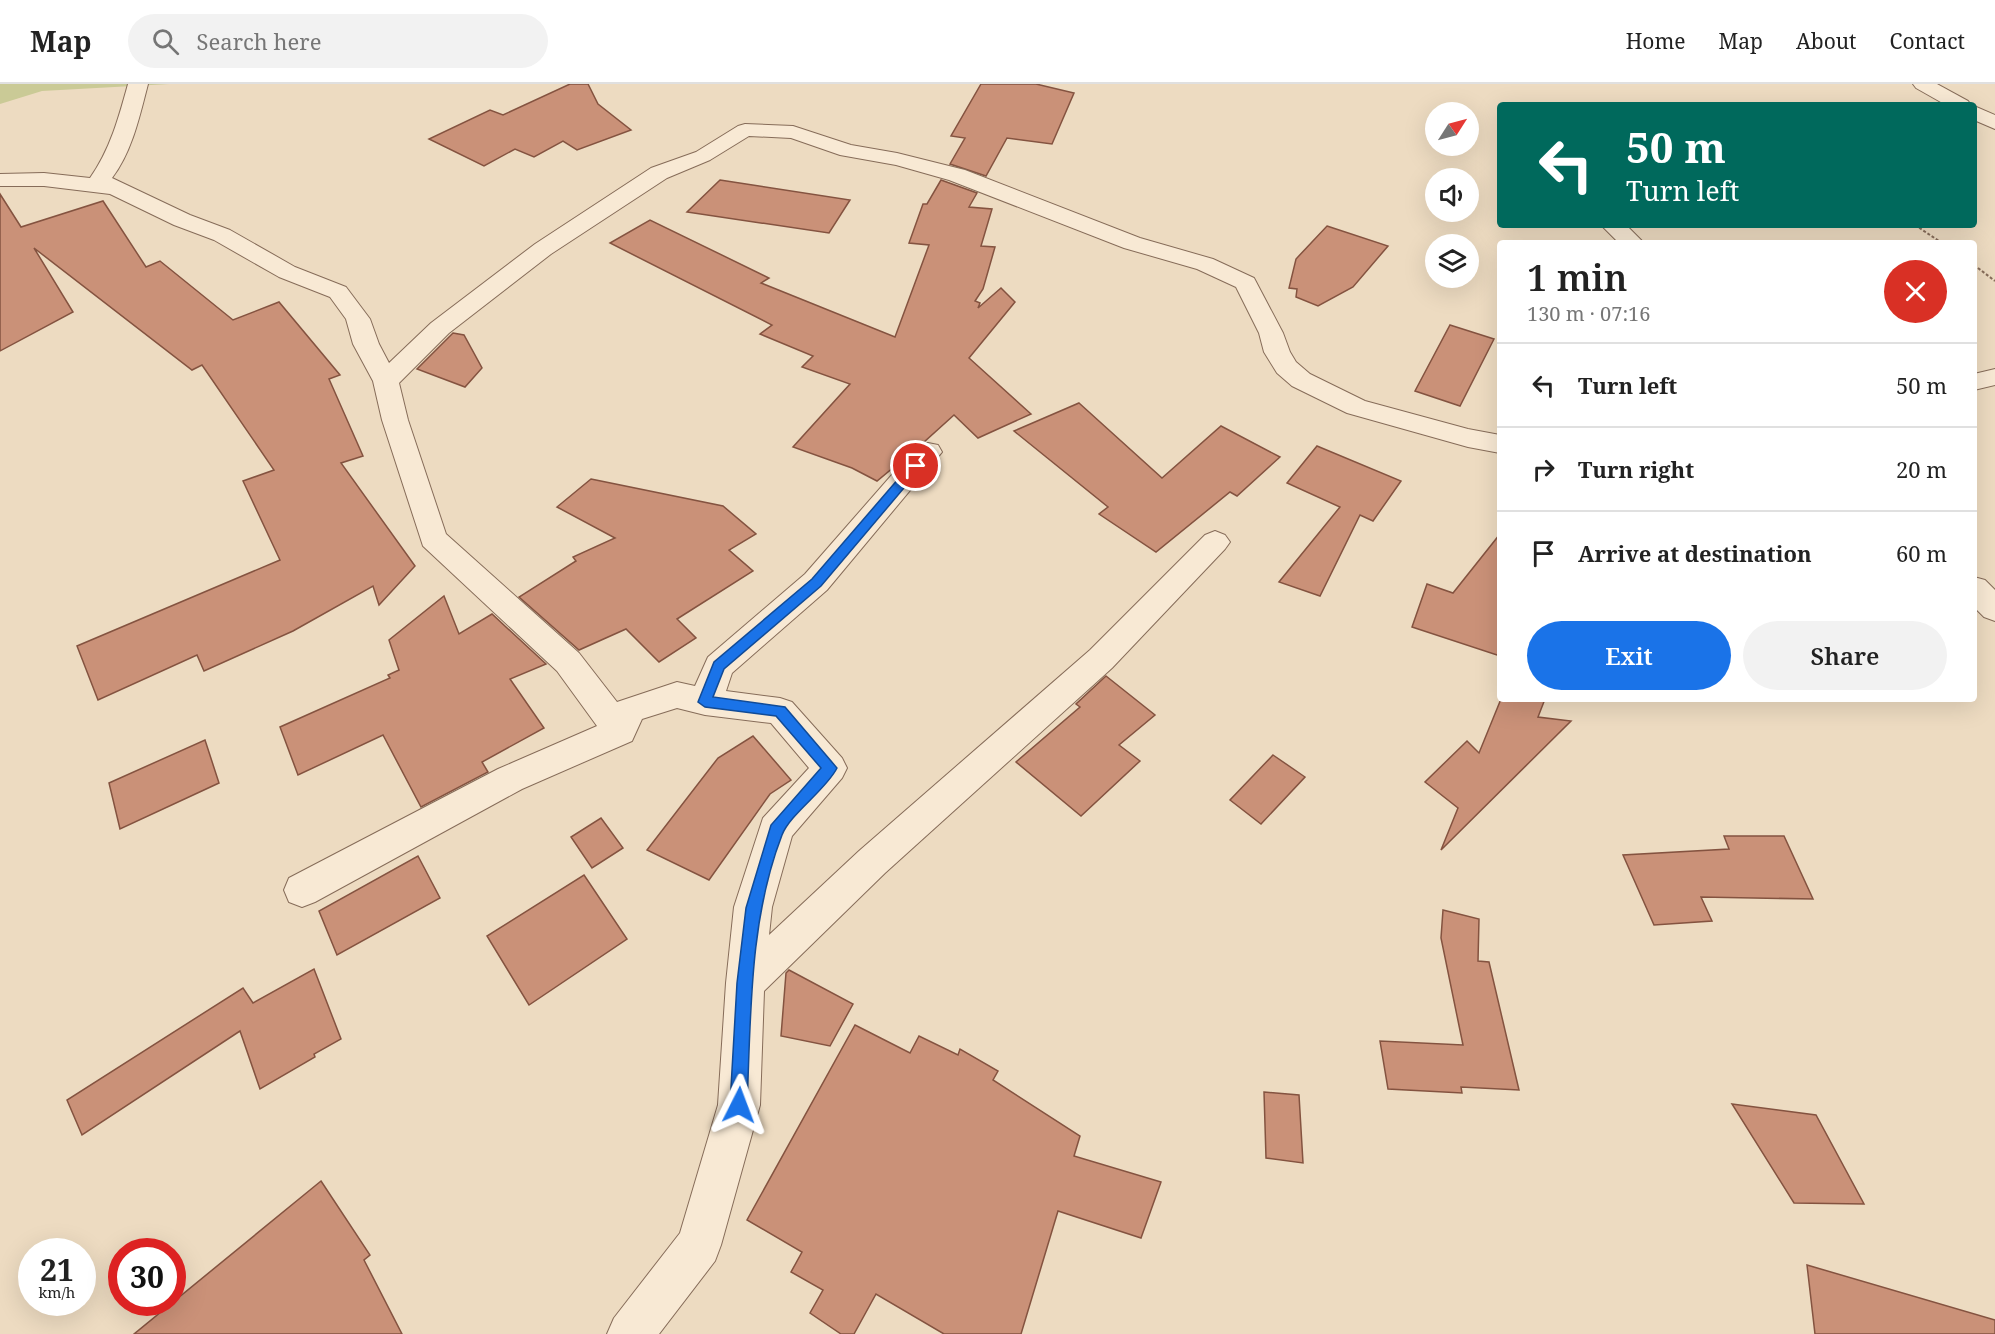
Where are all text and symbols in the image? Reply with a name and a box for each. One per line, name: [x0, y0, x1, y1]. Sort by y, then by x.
search box: [128, 14, 548, 68]
text: Map: [30, 22, 92, 60]
icon: search: [149, 25, 182, 58]
text: Search here: [197, 26, 321, 56]
text: Home: [1626, 27, 1686, 55]
text: Map: [1719, 27, 1763, 55]
text: About: [1796, 27, 1857, 55]
text: Contact: [1890, 27, 1965, 55]
north arrow: [1425, 102, 1479, 156]
map controls: [1425, 102, 1479, 288]
text: 50 m: [1626, 118, 1726, 175]
icon: left: [1527, 126, 1605, 204]
button: sound: [1425, 168, 1479, 222]
text: Turn left: [1626, 172, 1739, 209]
button: layers: [1425, 234, 1479, 288]
text: 1 min: [1527, 253, 1628, 302]
button: close: [1884, 260, 1947, 323]
text: 130 m · 07:16: [1527, 300, 1650, 327]
icon: left: [1527, 369, 1560, 402]
text: Turn left: [1578, 370, 1677, 400]
text: 50 m: [1896, 370, 1947, 400]
pin: [890, 440, 941, 491]
icon: arrive: [899, 449, 932, 482]
icon: right: [1527, 453, 1560, 486]
text: Turn right: [1578, 454, 1694, 484]
text: 20 m: [1896, 454, 1947, 484]
icon: arrive: [1527, 537, 1560, 570]
text: Arrive at destination: [1578, 538, 1812, 568]
text: 60 m: [1896, 538, 1947, 568]
button: Exit: [1527, 621, 1731, 690]
button: Share: [1743, 621, 1947, 690]
position arrow: [707, 1073, 771, 1137]
speed limit sign: 30: [108, 1238, 186, 1316]
text: 21: [40, 1249, 74, 1290]
text: km/h: [39, 1282, 75, 1302]

